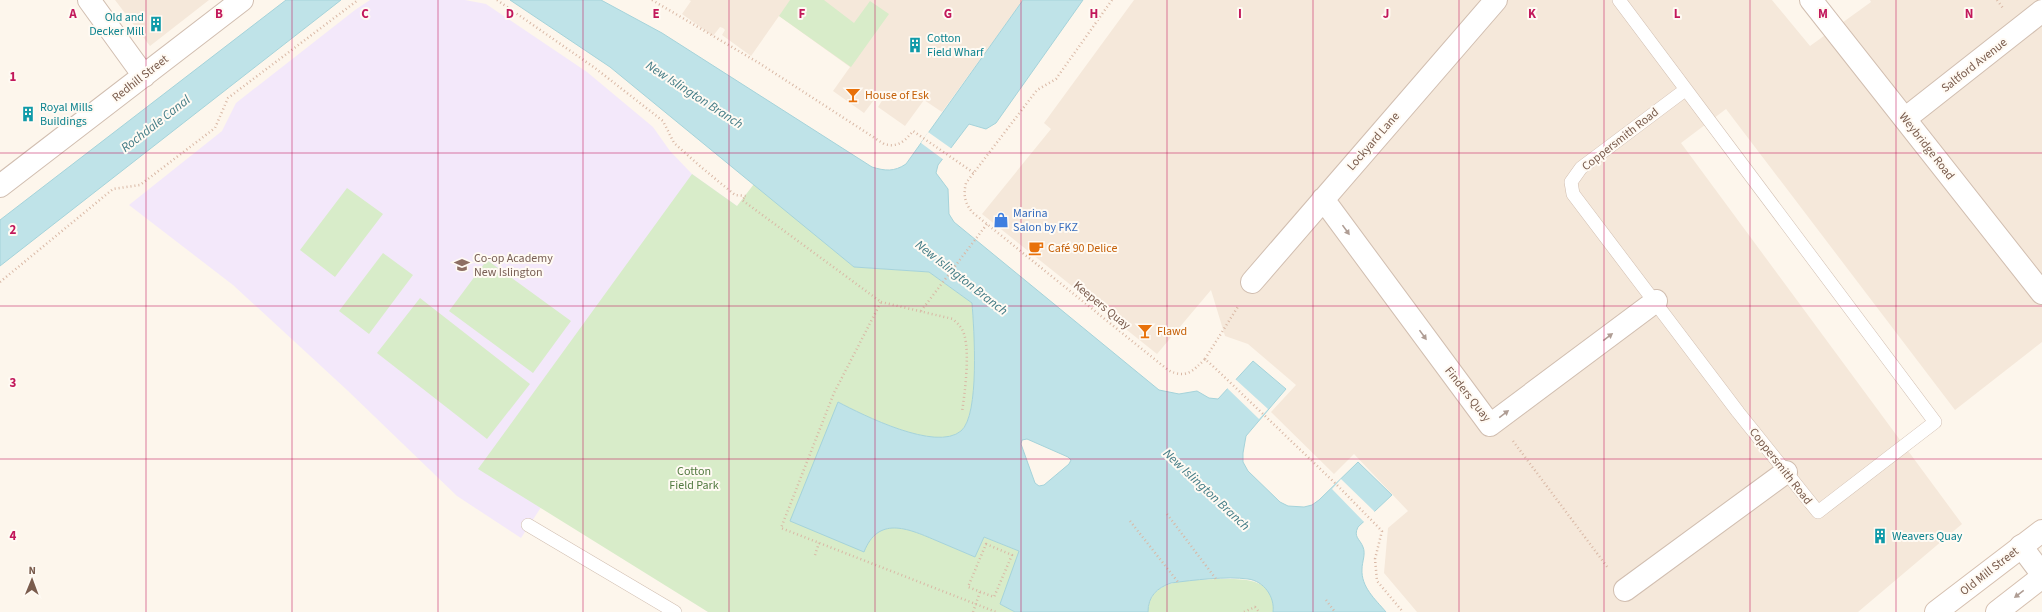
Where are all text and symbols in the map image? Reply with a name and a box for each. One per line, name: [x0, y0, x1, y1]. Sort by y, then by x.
text: A: [68, 5, 77, 23]
text: B: [215, 5, 223, 23]
text: C: [361, 5, 369, 23]
text: D: [506, 5, 514, 23]
text: E: [652, 5, 660, 23]
text: F: [799, 5, 806, 23]
text: G: [944, 5, 952, 23]
text: H: [1090, 5, 1098, 23]
text: I: [1238, 5, 1242, 23]
text: J: [1383, 5, 1389, 23]
text: K: [1528, 5, 1537, 23]
text: L: [1674, 5, 1681, 23]
text: M: [1818, 5, 1828, 23]
text: N: [1965, 5, 1973, 23]
place label: Old and Decker Mill: [89, 9, 144, 40]
building icon: Old and Decker Mill: [147, 15, 165, 33]
place label: Cotton Field Wharf: [927, 30, 984, 61]
street label: Saltford Avenue: [1938, 34, 2011, 97]
building icon: Cotton Field Wharf: [906, 36, 924, 54]
street label: Redhill Street: [109, 51, 172, 106]
water label: New Islington Branch: [642, 57, 747, 133]
text: 1: [10, 68, 17, 86]
bar icon: House of Esk: [844, 86, 862, 104]
place label: House of Esk: [865, 87, 929, 104]
water label: Rochdale Canal: [117, 91, 195, 157]
place label: Royal Mills Buildings: [40, 99, 93, 130]
street label: Coppersmith Road: [1578, 104, 1662, 175]
building icon: Royal Mills Buildings: [19, 105, 37, 123]
street label: Lockyard Lane: [1343, 108, 1404, 174]
street label: Weybridge Road: [1895, 109, 1958, 184]
place label: Marina Salon by FKZ: [1013, 205, 1078, 236]
shop icon: Marina Salon by FKZ: [992, 211, 1010, 229]
text: 2: [10, 221, 17, 239]
one-way arrow: [1342, 225, 1350, 235]
water label: New Islington Branch: [912, 236, 1011, 320]
cafe icon: Café 90 Delice: [1027, 239, 1045, 257]
place label: Café 90 Delice: [1048, 240, 1118, 257]
place label: Co-op Academy New Islington: [474, 250, 553, 281]
school or university icon: Co-op Academy New Islington: [453, 256, 471, 274]
street label: Keepers Quay: [1069, 277, 1134, 334]
bar icon: Flawd: [1136, 322, 1154, 340]
place label: Flawd: [1157, 323, 1187, 340]
one-way arrow: [1419, 329, 1428, 340]
one-way arrow: [1603, 333, 1614, 341]
street label: Finders Quay: [1441, 363, 1495, 426]
text: 3: [10, 374, 17, 392]
one-way arrow: [1499, 410, 1510, 419]
street label: Coppersmith Road: [1745, 424, 1816, 508]
water label: New Islington Branch: [1159, 445, 1254, 535]
park label: Cotton Field Park: [669, 463, 719, 494]
text: 4: [10, 527, 17, 545]
building icon: Weavers Quay: [1871, 527, 1889, 545]
place label: Weavers Quay: [1892, 528, 1963, 545]
street label: Old Mill Street: [1956, 543, 2022, 600]
north arrow: [12, 560, 52, 600]
text: N: [28, 563, 36, 578]
one-way arrow: [2014, 590, 2025, 599]

